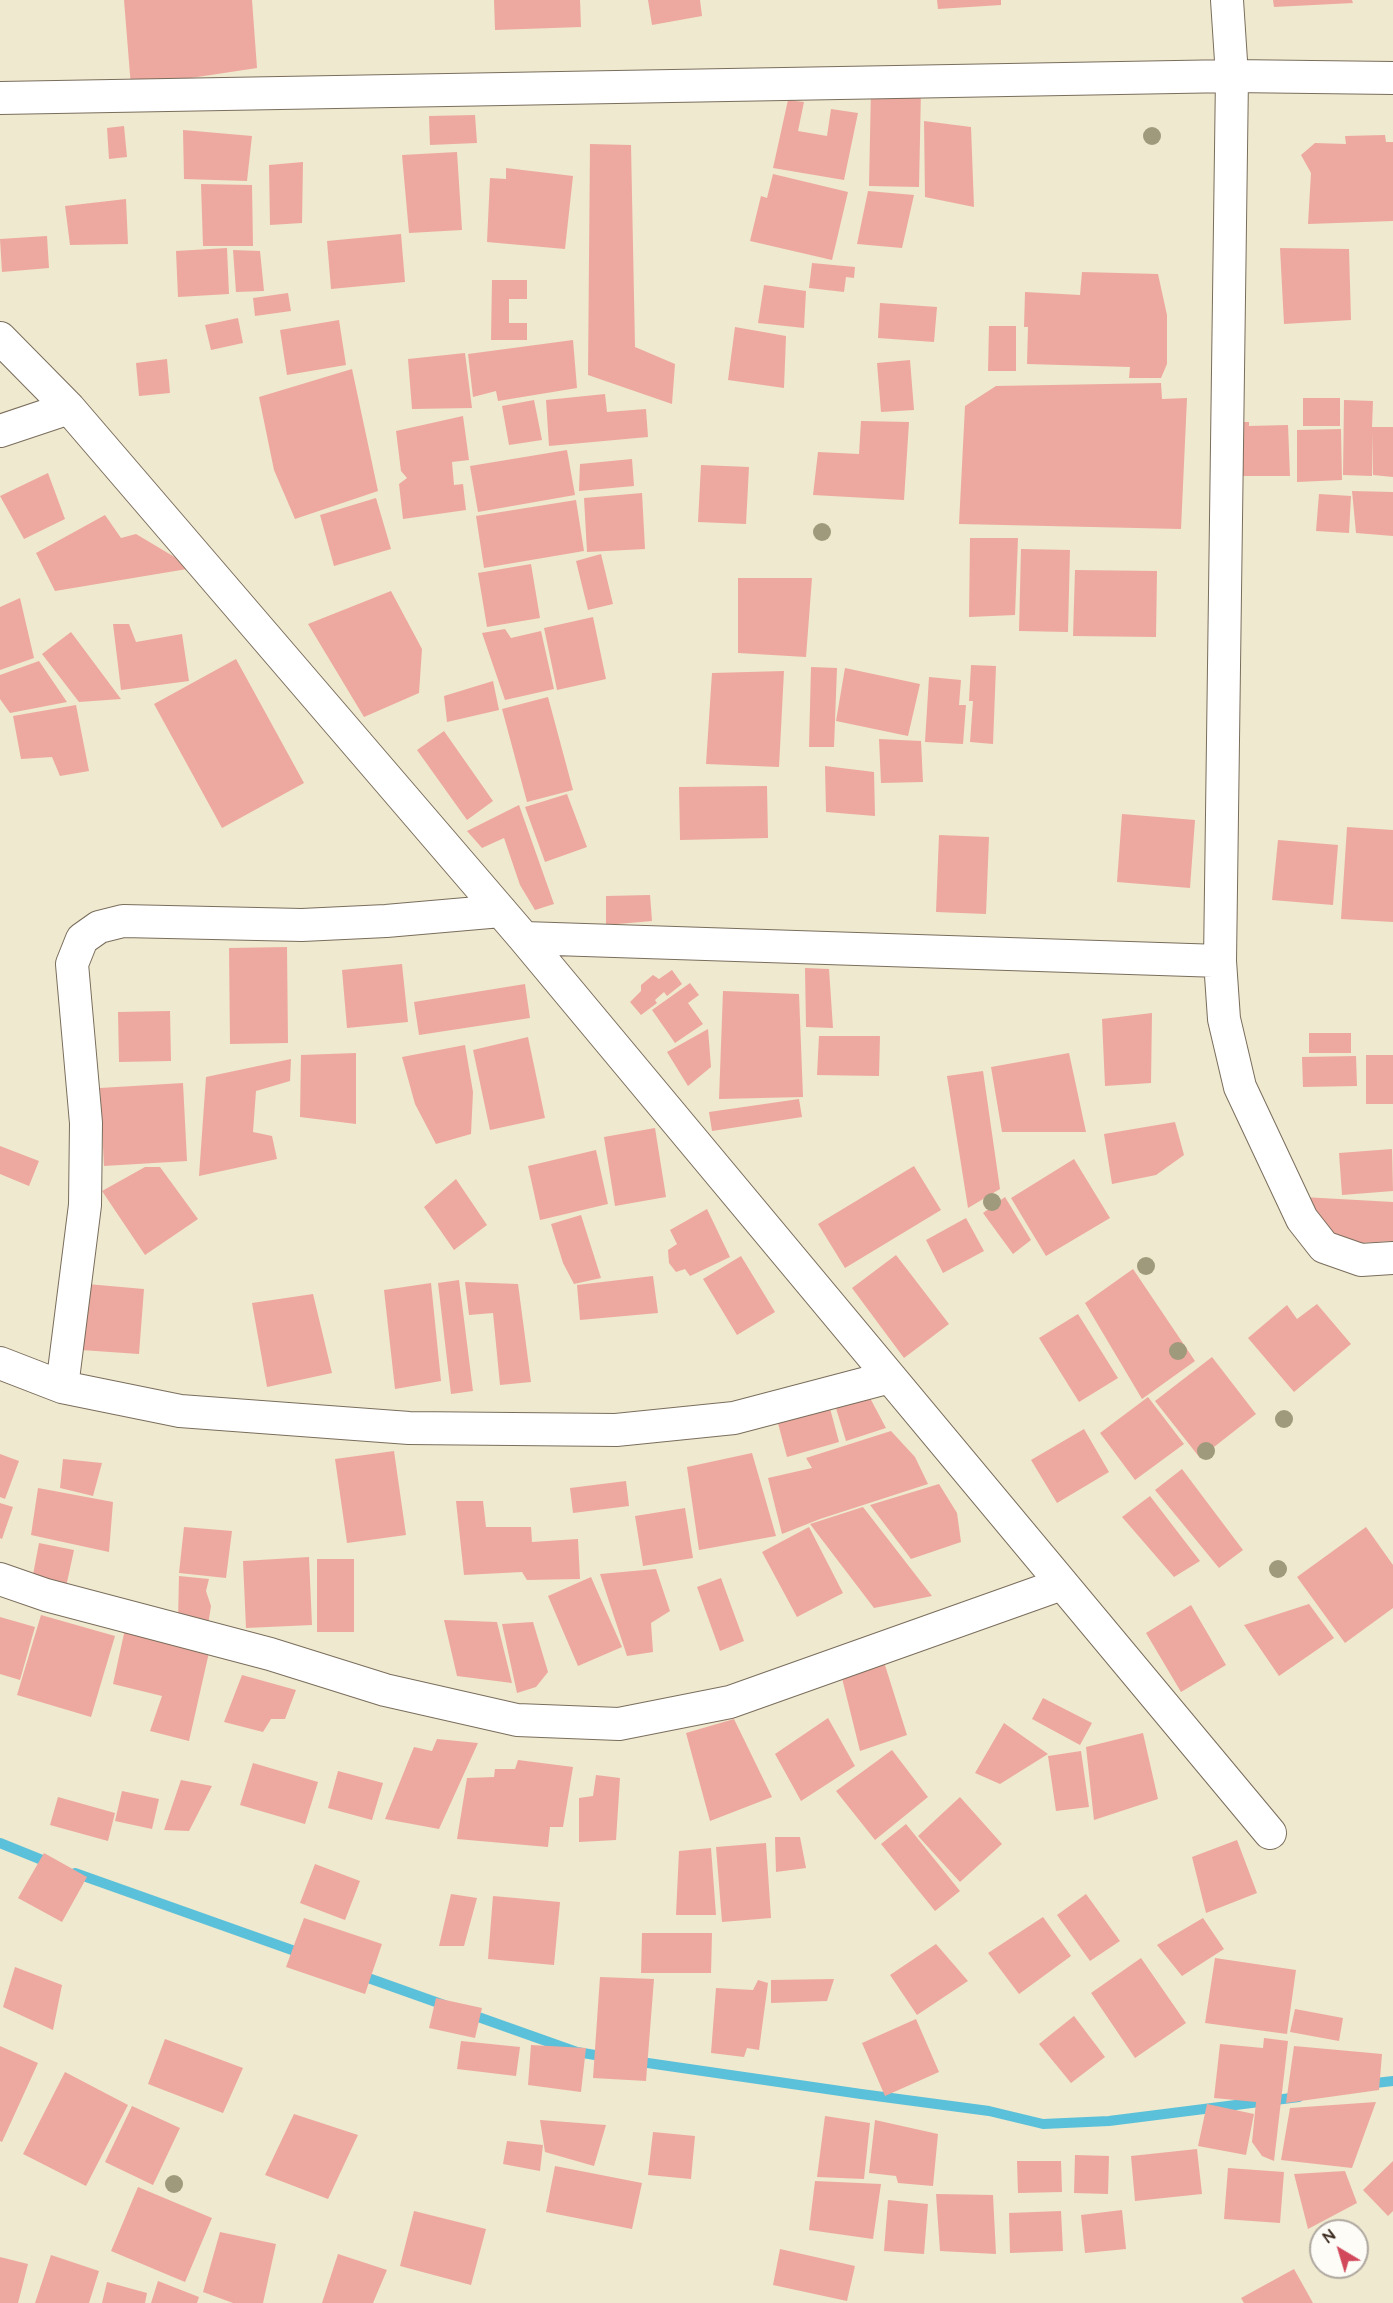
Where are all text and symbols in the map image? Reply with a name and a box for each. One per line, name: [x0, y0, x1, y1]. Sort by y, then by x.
north arrow: [1309, 2219, 1369, 2279]
text: N: [1318, 2225, 1340, 2248]

